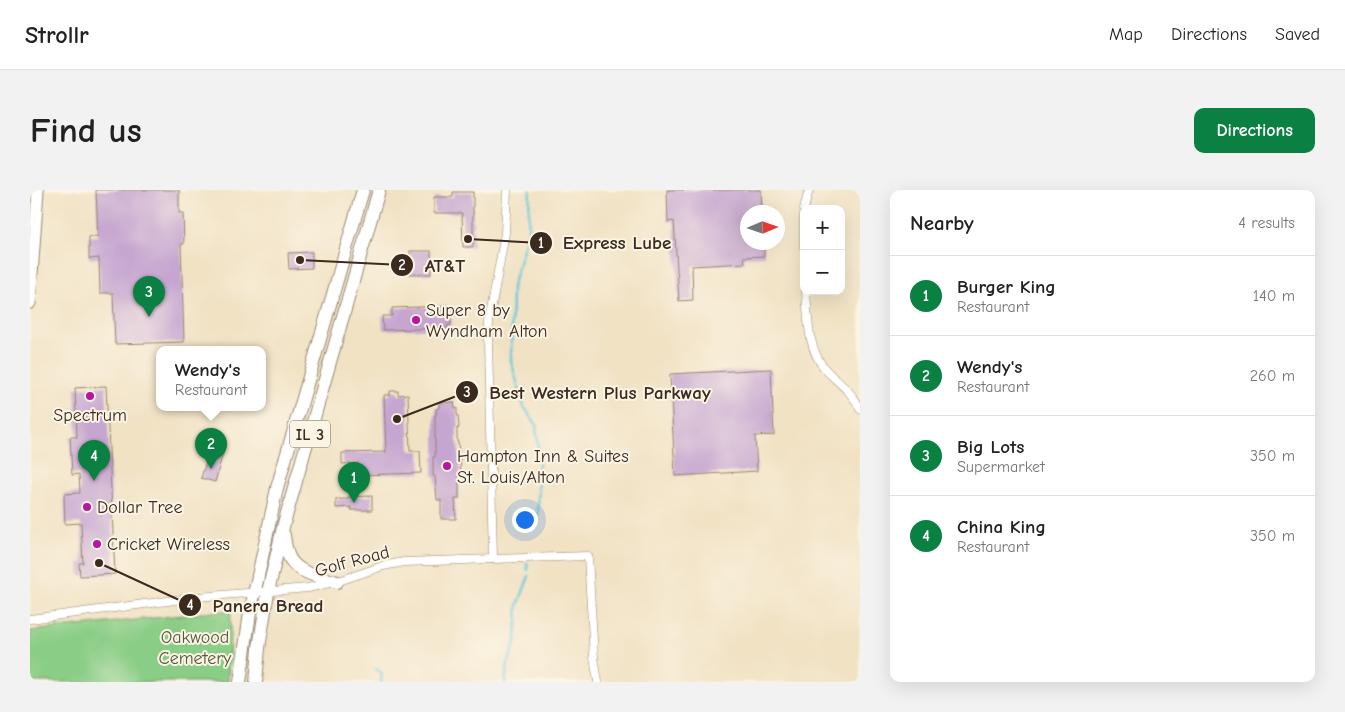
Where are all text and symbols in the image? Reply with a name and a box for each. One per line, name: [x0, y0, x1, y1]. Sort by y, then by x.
text: Strollr: [25, 21, 89, 49]
text: Map: [1109, 24, 1143, 45]
text: Directions: [1171, 24, 1247, 45]
text: Saved: [1275, 24, 1320, 45]
button: Directions: [1194, 108, 1315, 153]
text: Find us: [30, 110, 142, 151]
north arrow: [740, 205, 785, 250]
map controls: [800, 205, 845, 295]
button: +: [800, 205, 845, 250]
text: Nearby: [910, 211, 974, 235]
text: 4 results: [1238, 214, 1295, 232]
callout: Express Lube: [528, 226, 682, 260]
text: Express Lube: [563, 232, 671, 254]
text: 1: [538, 234, 544, 252]
callout: AT&T: [390, 248, 475, 282]
button: −: [800, 250, 845, 295]
text: AT&T: [425, 255, 465, 277]
text: 2: [398, 256, 406, 274]
pin: 3: [133, 276, 165, 317]
text: Burger King: [957, 276, 1056, 298]
text: 1: [923, 287, 929, 305]
text: 140 m: [1253, 287, 1295, 305]
text: Restaurant: [957, 298, 1029, 316]
place label: Super 8 by Wyndham Alton: [426, 300, 547, 342]
marker: Super 8 by Wyndham Alton: [410, 314, 422, 326]
popup: [156, 346, 266, 411]
text: Wendy's: [957, 356, 1022, 378]
text: Wendy's: [175, 359, 240, 381]
text: 2: [922, 367, 930, 385]
text: 260 m: [1250, 367, 1295, 385]
callout: Best Western Plus Parkway: [454, 375, 720, 409]
text: Restaurant: [957, 378, 1029, 396]
text: Restaurant: [175, 381, 247, 399]
text: Best Western Plus Parkway: [489, 382, 711, 404]
text: 3: [463, 383, 471, 401]
marker: Spectrum: [84, 390, 96, 402]
place label: Spectrum: [53, 405, 127, 426]
road number: IL 3: [290, 420, 330, 448]
pin: 2: [195, 428, 227, 469]
text: Big Lots: [957, 436, 1024, 458]
pin: 4: [78, 440, 110, 481]
place label: Hampton Inn & Suites St. Louis/Alton: [457, 446, 629, 488]
text: 3: [922, 447, 930, 465]
text: 350 m: [1250, 447, 1295, 465]
text: Supermarket: [957, 458, 1045, 476]
marker: Hampton Inn & Suites St. Louis/Alton: [441, 460, 453, 472]
pin: 1: [338, 462, 370, 503]
place label: Dollar Tree: [97, 497, 182, 518]
marker: Dollar Tree: [81, 501, 93, 513]
your location: [512, 507, 538, 533]
text: China King: [957, 516, 1046, 538]
text: 4: [922, 527, 930, 545]
text: 350 m: [1250, 527, 1295, 545]
place label: Cricket Wireless: [107, 534, 230, 555]
marker: Cricket Wireless: [91, 538, 103, 550]
text: Restaurant: [957, 538, 1029, 556]
street label: Golf Road: [313, 541, 392, 581]
callout: Panera Bread: [178, 588, 334, 622]
text: Panera Bread: [213, 595, 323, 617]
text: 4: [186, 596, 194, 614]
park label: Oakwood Cemetery: [159, 627, 232, 669]

